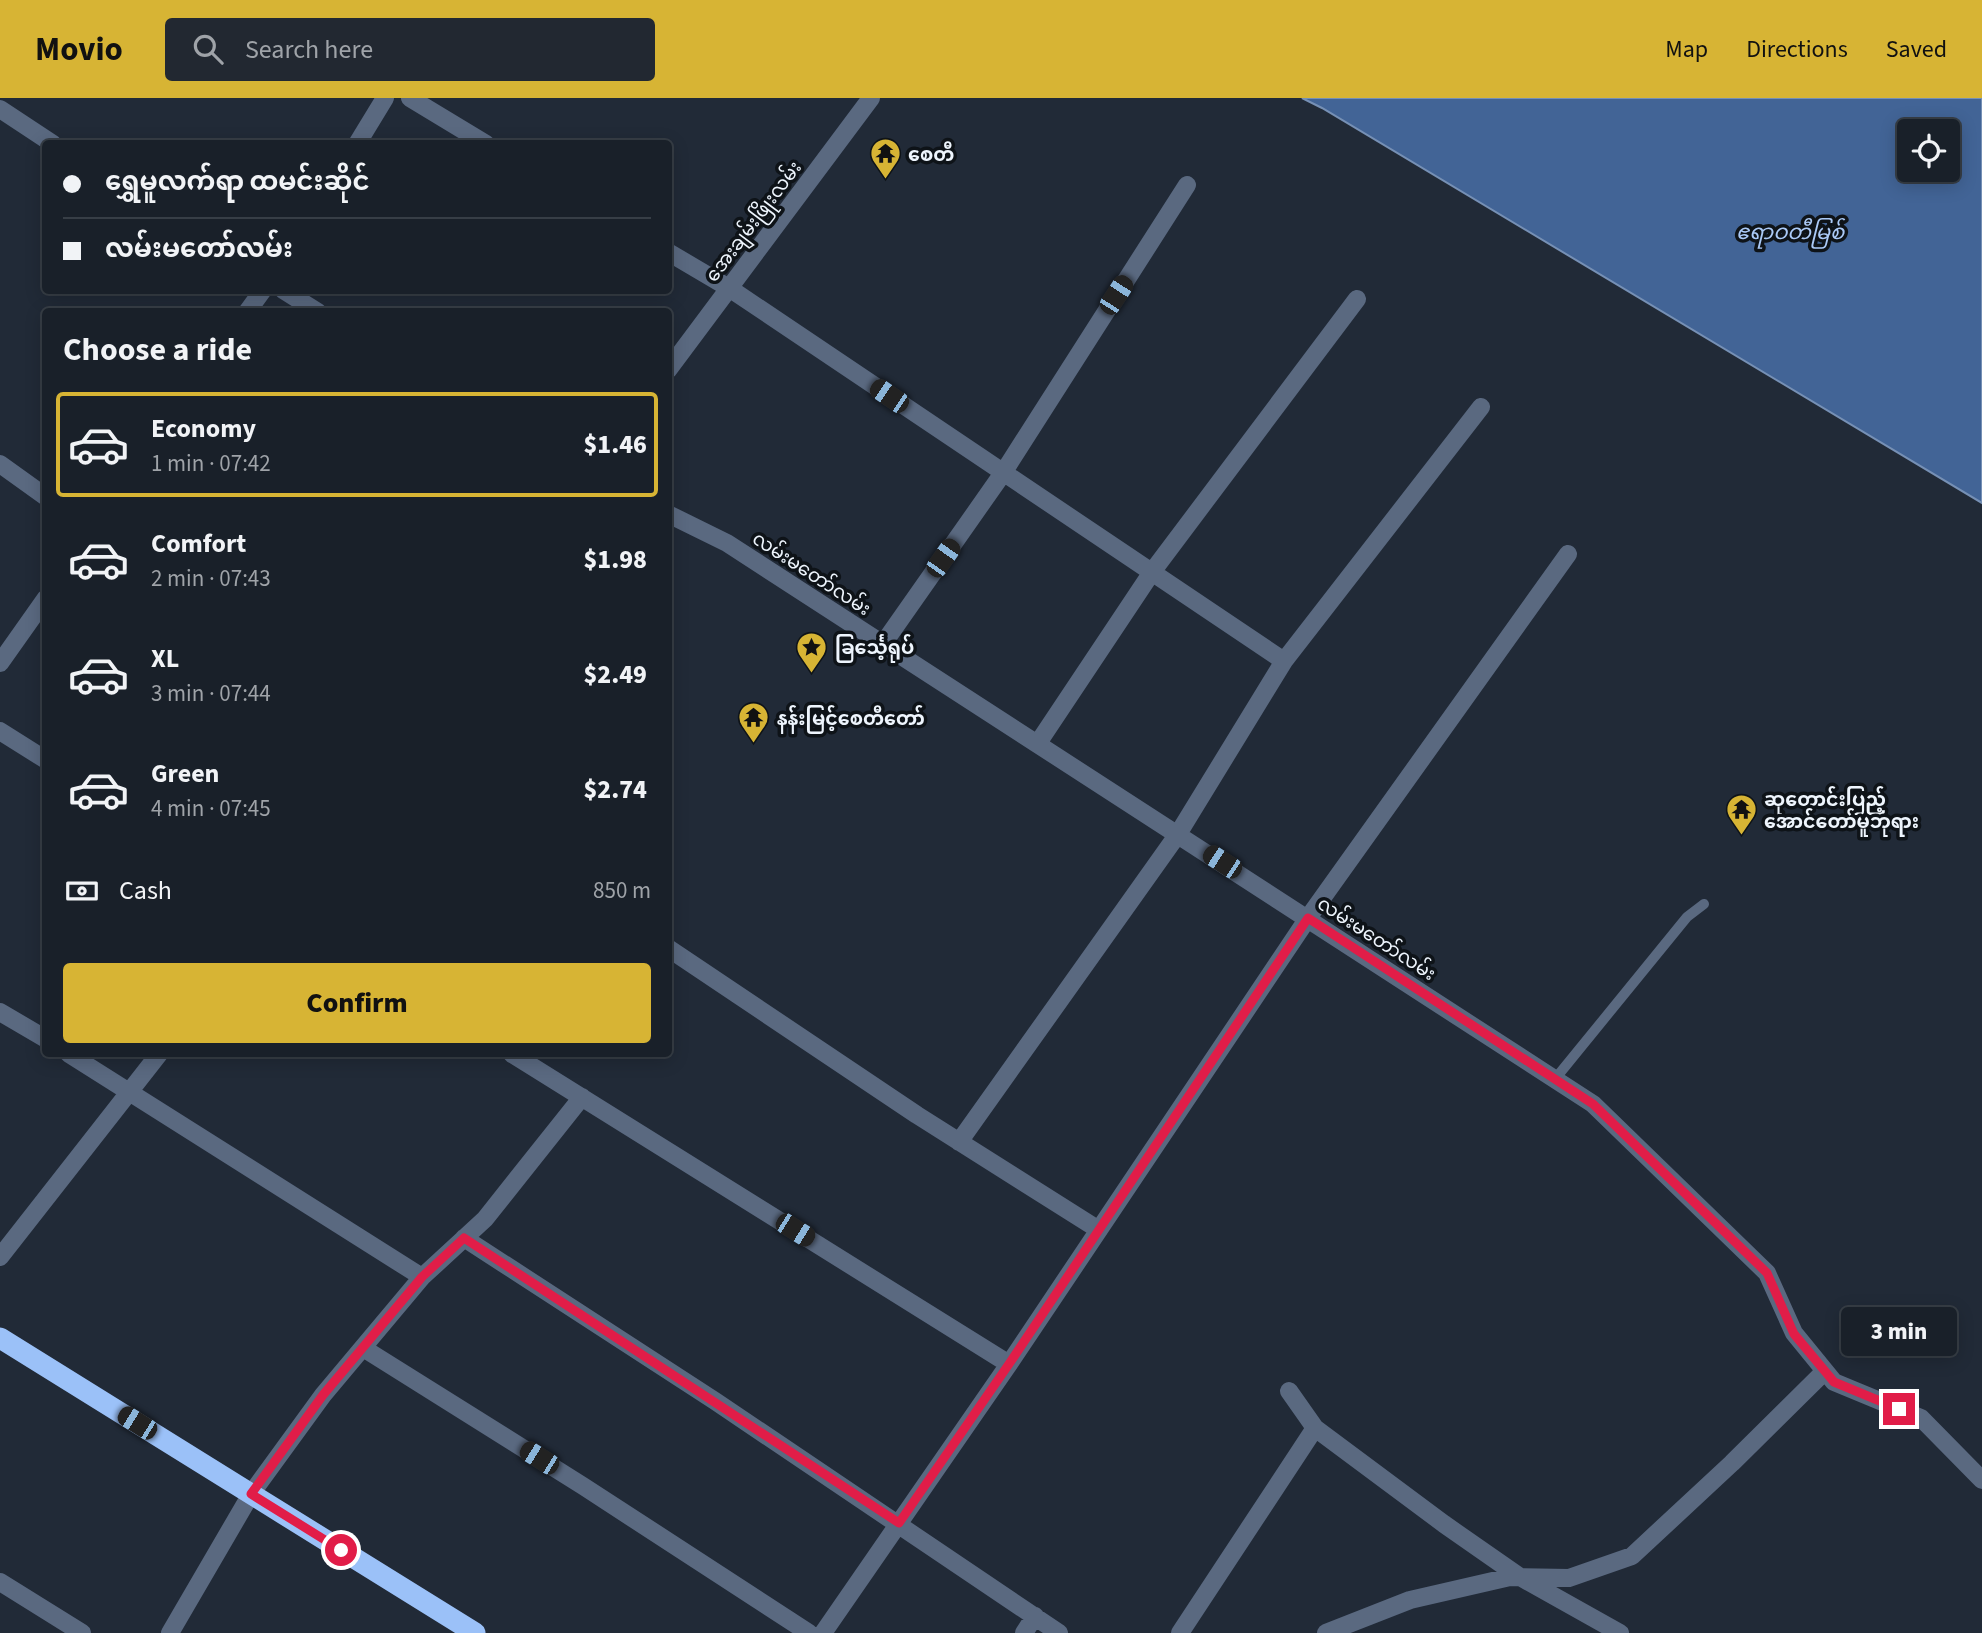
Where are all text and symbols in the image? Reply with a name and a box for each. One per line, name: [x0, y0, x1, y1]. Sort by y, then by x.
search box: [165, 18, 655, 81]
text: Movio: [35, 26, 123, 73]
icon: search: [189, 30, 227, 68]
text: Search here: [245, 31, 373, 68]
text: Map: [1665, 32, 1708, 67]
text: Directions: [1746, 32, 1848, 67]
text: Saved: [1886, 32, 1947, 67]
map controls: [1897, 119, 1960, 182]
button: locate: [1897, 119, 1960, 182]
temple icon: စေတီ: [868, 137, 902, 181]
place label: စေတီ: [908, 141, 954, 169]
street label: အေးချမ်းဖြိုးလမ်း: [698, 155, 809, 289]
text: ရွှေမူလက်ရာ ထမင်းဆိုင်: [105, 163, 370, 200]
water label: ဧရာဝတီမြစ်: [1736, 217, 1845, 249]
text: လမ်းမတော်လမ်း: [105, 230, 293, 267]
car: [1096, 272, 1137, 318]
text: Choose a ride: [63, 327, 252, 373]
car: [866, 376, 913, 416]
text: Economy: [151, 410, 256, 447]
icon: car: [67, 413, 130, 476]
text: $1.46: [583, 426, 647, 463]
text: 1 min · 07:42: [151, 447, 271, 480]
street label: လမ်းမတော်လမ်း: [747, 524, 877, 623]
text: Comfort: [151, 525, 246, 562]
icon: car: [67, 528, 130, 591]
car: [923, 535, 964, 581]
text: $1.98: [583, 541, 647, 578]
text: 2 min · 07:43: [151, 562, 271, 595]
place icon: ခြင်္သေ့ရုပ်: [795, 630, 829, 674]
place label: ခြင်္သေ့ရုပ်: [835, 634, 914, 663]
text: XL: [151, 640, 179, 677]
icon: car: [67, 643, 130, 706]
text: $2.49: [583, 656, 647, 693]
text: 3 min · 07:44: [151, 677, 271, 710]
temple icon: နန်းမြင့်စေတီတော်: [737, 701, 771, 745]
place label: နန်းမြင့်စေတီတော်: [777, 705, 925, 734]
text: Green: [151, 755, 219, 792]
icon: car: [67, 758, 130, 821]
text: $2.74: [583, 771, 647, 808]
place label: ဆုတောင်းပြည့် အောင်တော်မူဘုရား: [1764, 786, 1919, 837]
text: 4 min · 07:45: [151, 792, 271, 825]
temple icon: ဆုတောင်းပြည့် အောင်တော်မူဘုရား: [1724, 793, 1758, 837]
car: [1199, 842, 1246, 882]
icon: cash: [63, 872, 101, 910]
text: Cash: [119, 872, 172, 909]
text: 850 m: [593, 874, 651, 907]
street label: လမ်းမတော်လမ်း: [1312, 889, 1442, 988]
button: Confirm: [63, 963, 651, 1043]
car: [772, 1210, 819, 1250]
callout: 3 min: [1841, 1308, 1957, 1356]
text: 3 min: [1871, 1315, 1927, 1348]
route end: [1883, 1393, 1915, 1425]
car: [114, 1403, 161, 1443]
car: [516, 1438, 563, 1478]
route start: [325, 1534, 357, 1566]

